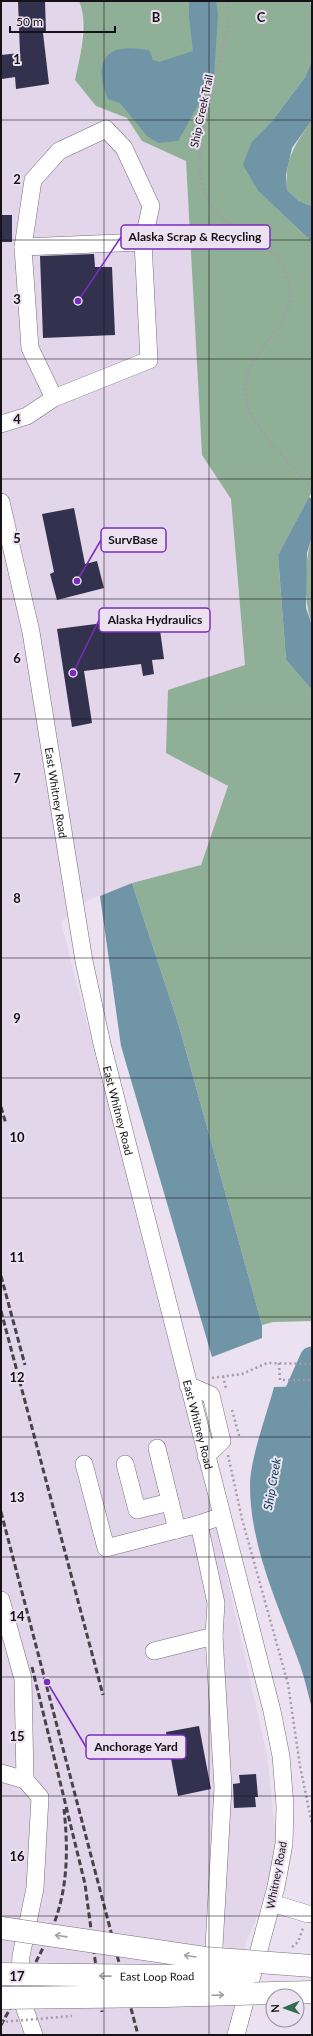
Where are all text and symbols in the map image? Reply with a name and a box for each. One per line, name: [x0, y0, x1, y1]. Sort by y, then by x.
scale bar: [10, 8, 115, 34]
text: B: [152, 9, 161, 25]
text: C: [257, 9, 266, 25]
text: 50 m: [16, 14, 43, 29]
text: 1: [13, 51, 21, 67]
street label: Ship Creek Trail: [187, 73, 215, 149]
text: 2: [13, 171, 21, 187]
callout: Alaska Scrap & Recycling: [121, 225, 270, 249]
text: Alaska Scrap & Recycling: [128, 229, 262, 244]
text: 3: [13, 291, 21, 307]
text: 4: [13, 411, 21, 427]
callout: SurvBase: [101, 528, 166, 552]
text: 5: [13, 530, 21, 546]
text: SurvBase: [108, 532, 158, 547]
callout: Alaska Hydraulics: [99, 608, 210, 632]
text: Alaska Hydraulics: [107, 612, 202, 627]
text: 6: [13, 650, 21, 666]
street label: East Whitney Road: [43, 746, 71, 839]
text: 7: [13, 770, 21, 786]
text: 8: [13, 890, 21, 906]
text: 9: [13, 1010, 21, 1026]
street label: East Whitney Road: [101, 1064, 137, 1156]
text: 10: [9, 1129, 25, 1145]
text: 11: [9, 1249, 25, 1265]
text: 12: [9, 1369, 25, 1385]
street label: East Whitney Road: [181, 1378, 217, 1470]
water label: Ship Creek: [260, 1456, 284, 1511]
text: 13: [9, 1489, 25, 1505]
text: 14: [9, 1608, 25, 1624]
text: 15: [9, 1728, 25, 1744]
callout: Anchorage Yard: [86, 1735, 186, 1759]
text: Anchorage Yard: [93, 1739, 178, 1754]
street label: Whitney Road: [263, 1840, 289, 1910]
text: 16: [9, 1848, 25, 1864]
one-way arrow: [55, 1932, 68, 1940]
one-way arrow: [183, 1951, 196, 1959]
text: 17: [9, 1968, 25, 1984]
street label: East Loop Road: [120, 1968, 194, 1983]
one-way arrow: [99, 1972, 112, 1980]
north arrow: [265, 1988, 305, 2028]
one-way arrow: [211, 1991, 224, 1998]
text: N: [268, 2004, 281, 2013]

